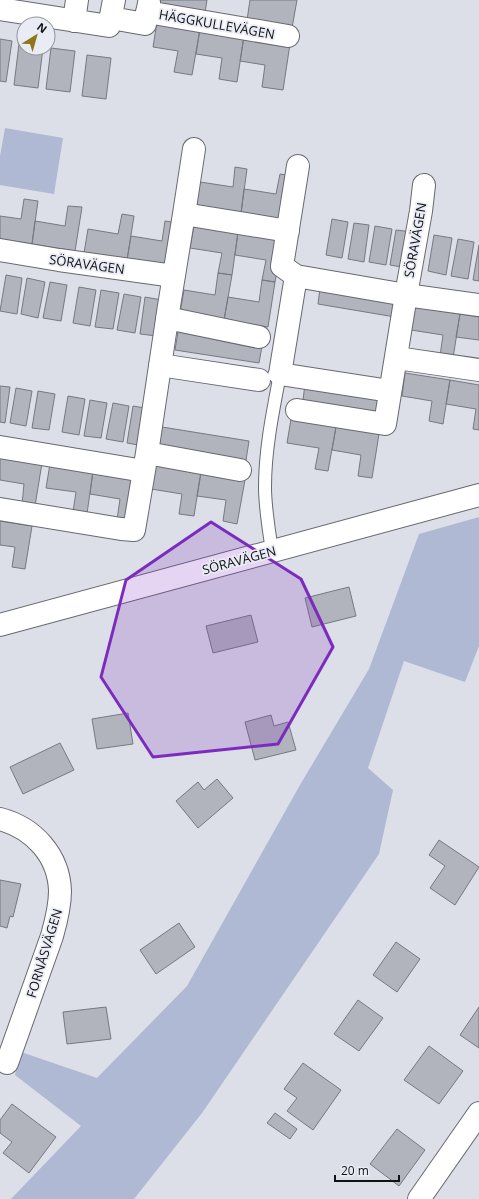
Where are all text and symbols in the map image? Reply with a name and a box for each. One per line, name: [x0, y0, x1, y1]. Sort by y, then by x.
street label: HÄGGKULLEVÄGEN: [158, 5, 276, 43]
north arrow: [16, 16, 56, 56]
text: N: [34, 19, 50, 36]
street label: SÖRAVÄGEN: [400, 201, 430, 279]
street label: SÖRAVÄGEN: [48, 250, 126, 278]
street label: SÖRAVÄGEN: [200, 541, 278, 579]
street label: FORNÅSVÄGEN: [22, 906, 66, 1000]
scale bar: [335, 1157, 399, 1183]
text: 20 m: [341, 1162, 369, 1179]

